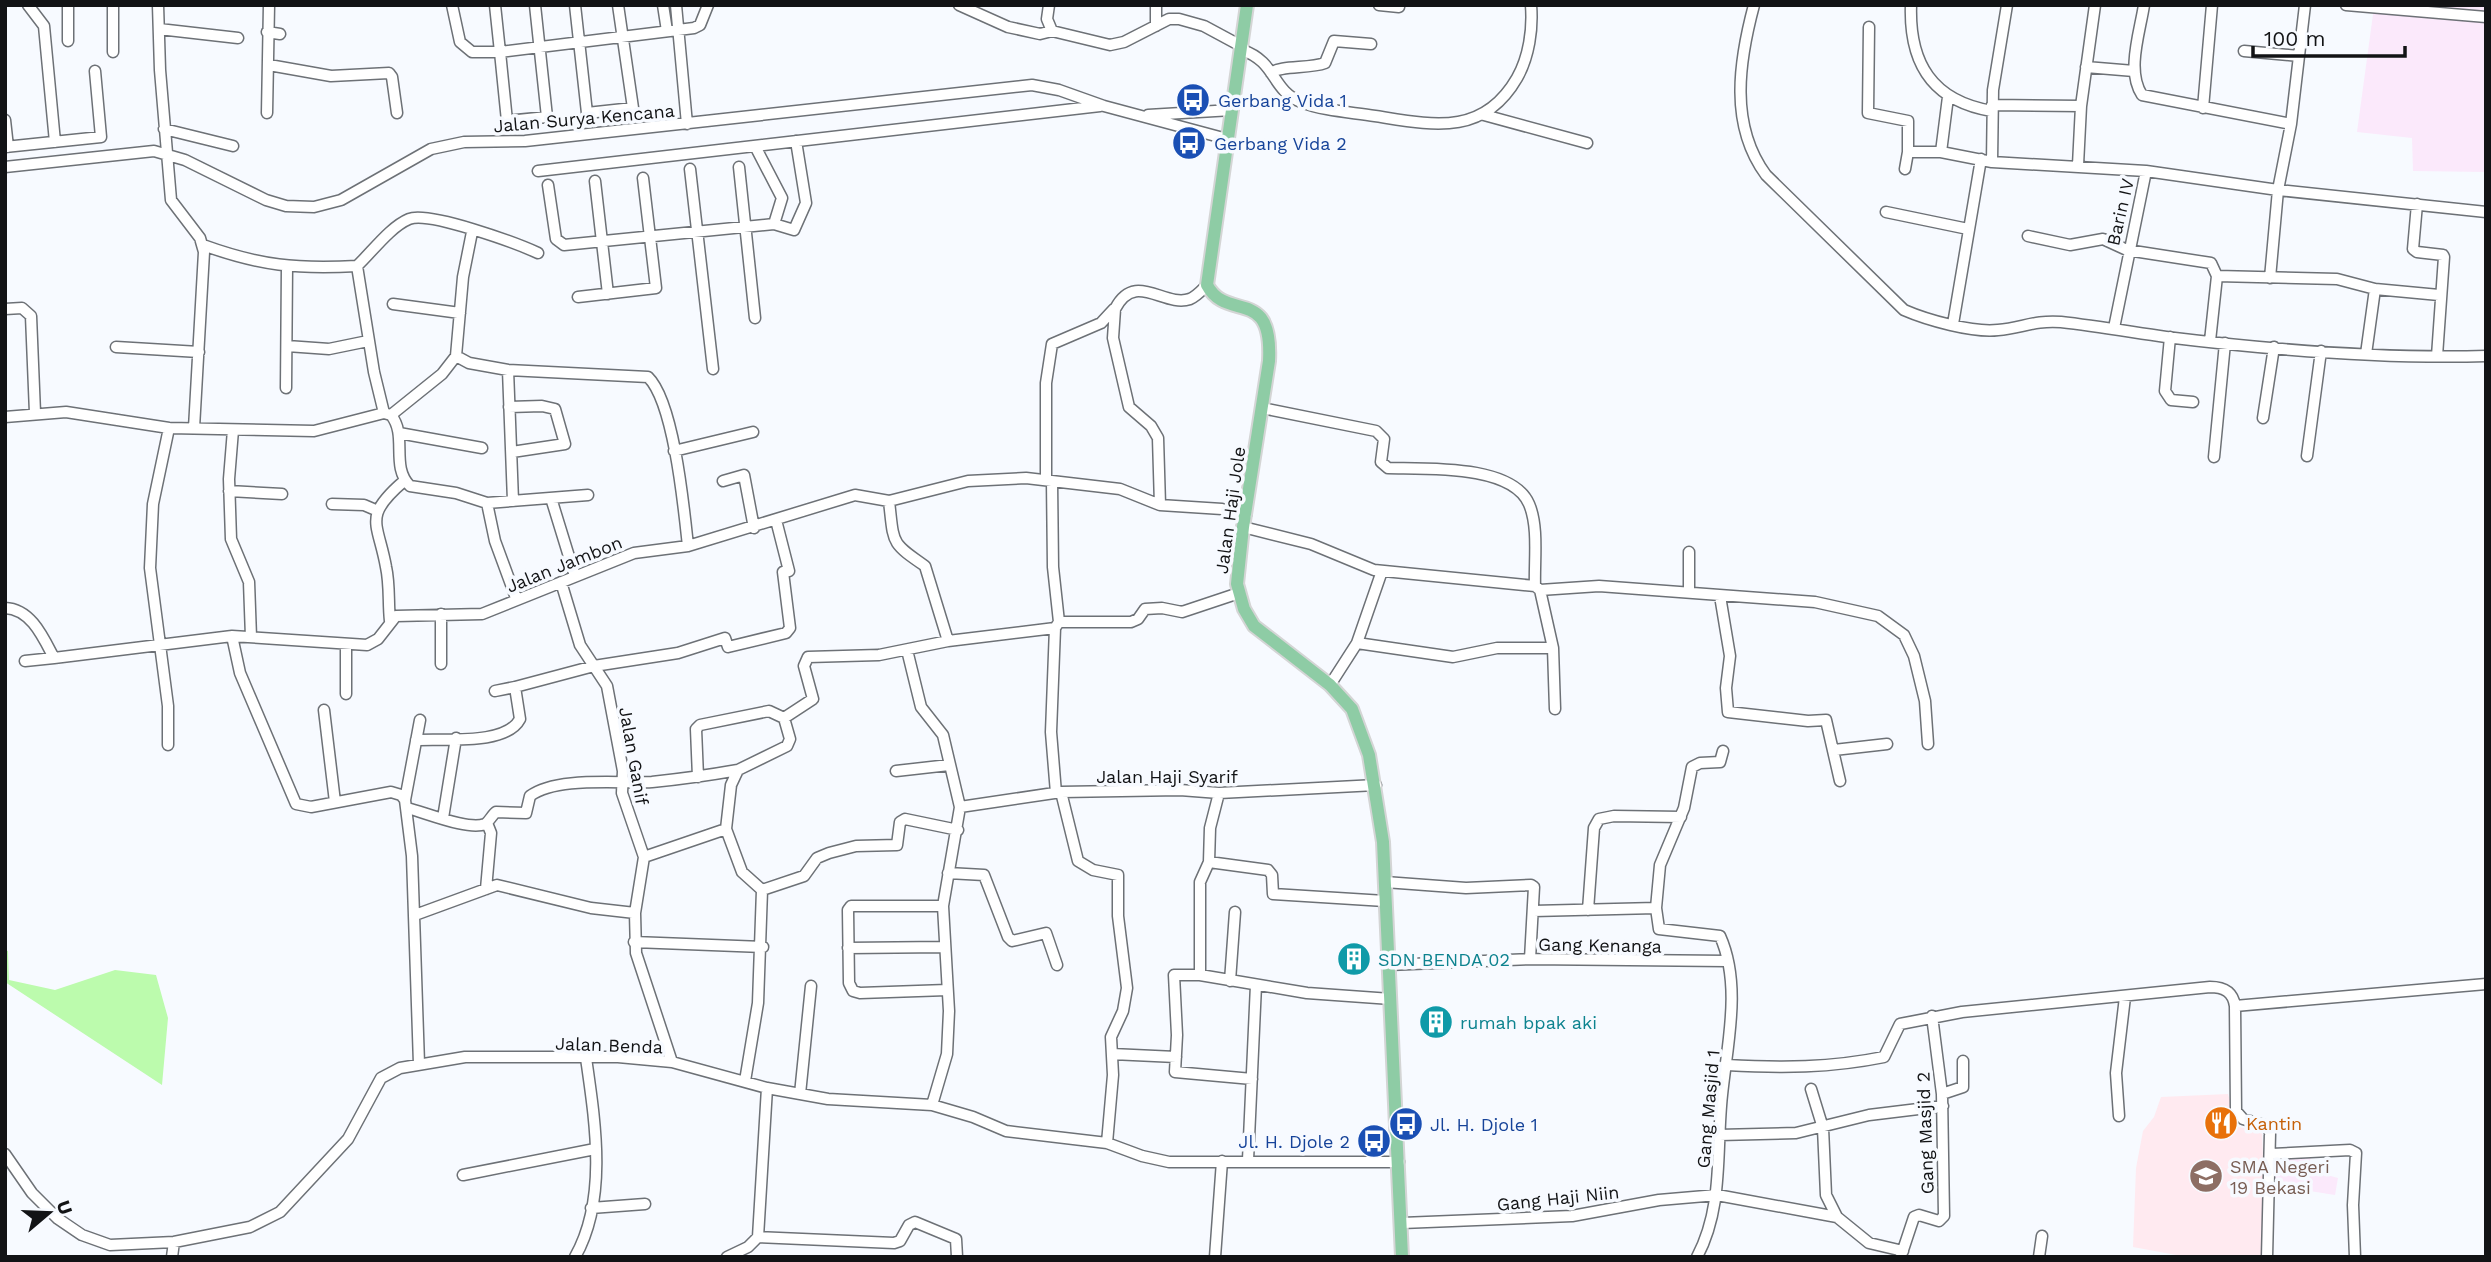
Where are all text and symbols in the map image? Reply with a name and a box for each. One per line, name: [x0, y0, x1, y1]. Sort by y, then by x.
scale bar: [2253, 14, 2405, 58]
text: 100 m: [2264, 26, 2326, 51]
bus stop icon: Gerbang Vida 1: [1174, 81, 1212, 119]
place label: Gerbang Vida 1: [1218, 90, 1347, 111]
street label: Jalan Surya Kencana: [492, 100, 676, 136]
bus stop icon: Gerbang Vida 2: [1170, 124, 1208, 162]
place label: Gerbang Vida 2: [1214, 133, 1347, 154]
street label: Barin IV: [2102, 176, 2138, 248]
street label: Jalan Haji Jole: [1211, 445, 1249, 575]
street label: Jalan Jambon: [503, 531, 625, 597]
street label: Jalan Ganif: [615, 705, 653, 807]
street label: Jalan Haji Syarif: [1096, 766, 1238, 787]
street label: Gang Kenanga: [1538, 933, 1662, 957]
building icon: SDN BENDA 02: [1335, 940, 1373, 978]
place label: SDN BENDA 02: [1378, 949, 1510, 970]
building icon: rumah bpak aki: [1417, 1003, 1455, 1041]
place label: rumah bpak aki: [1460, 1012, 1597, 1033]
street label: Jalan Benda: [555, 1033, 663, 1057]
street label: Gang Masjid 1: [1692, 1049, 1724, 1169]
street label: Gang Masjid 2: [1912, 1071, 1938, 1195]
restaurant icon: Kantin: [2202, 1104, 2240, 1142]
bus stop icon: Jl. H. Djole 1: [1387, 1105, 1425, 1143]
place label: Kantin: [2246, 1113, 2302, 1134]
place label: Jl. H. Djole 1: [1430, 1114, 1538, 1135]
bus stop icon: Jl. H. Djole 2: [1355, 1122, 1393, 1160]
place label: Jl. H. Djole 2: [1238, 1131, 1350, 1152]
place label: SMA Negeri 19 Bekasi: [2230, 1156, 2330, 1198]
school or university icon: SMA Negeri 19 Bekasi: [2187, 1157, 2225, 1195]
north arrow: [14, 1178, 84, 1248]
street label: Gang Haji Niin: [1496, 1181, 1620, 1215]
text: U: [52, 1198, 78, 1218]

